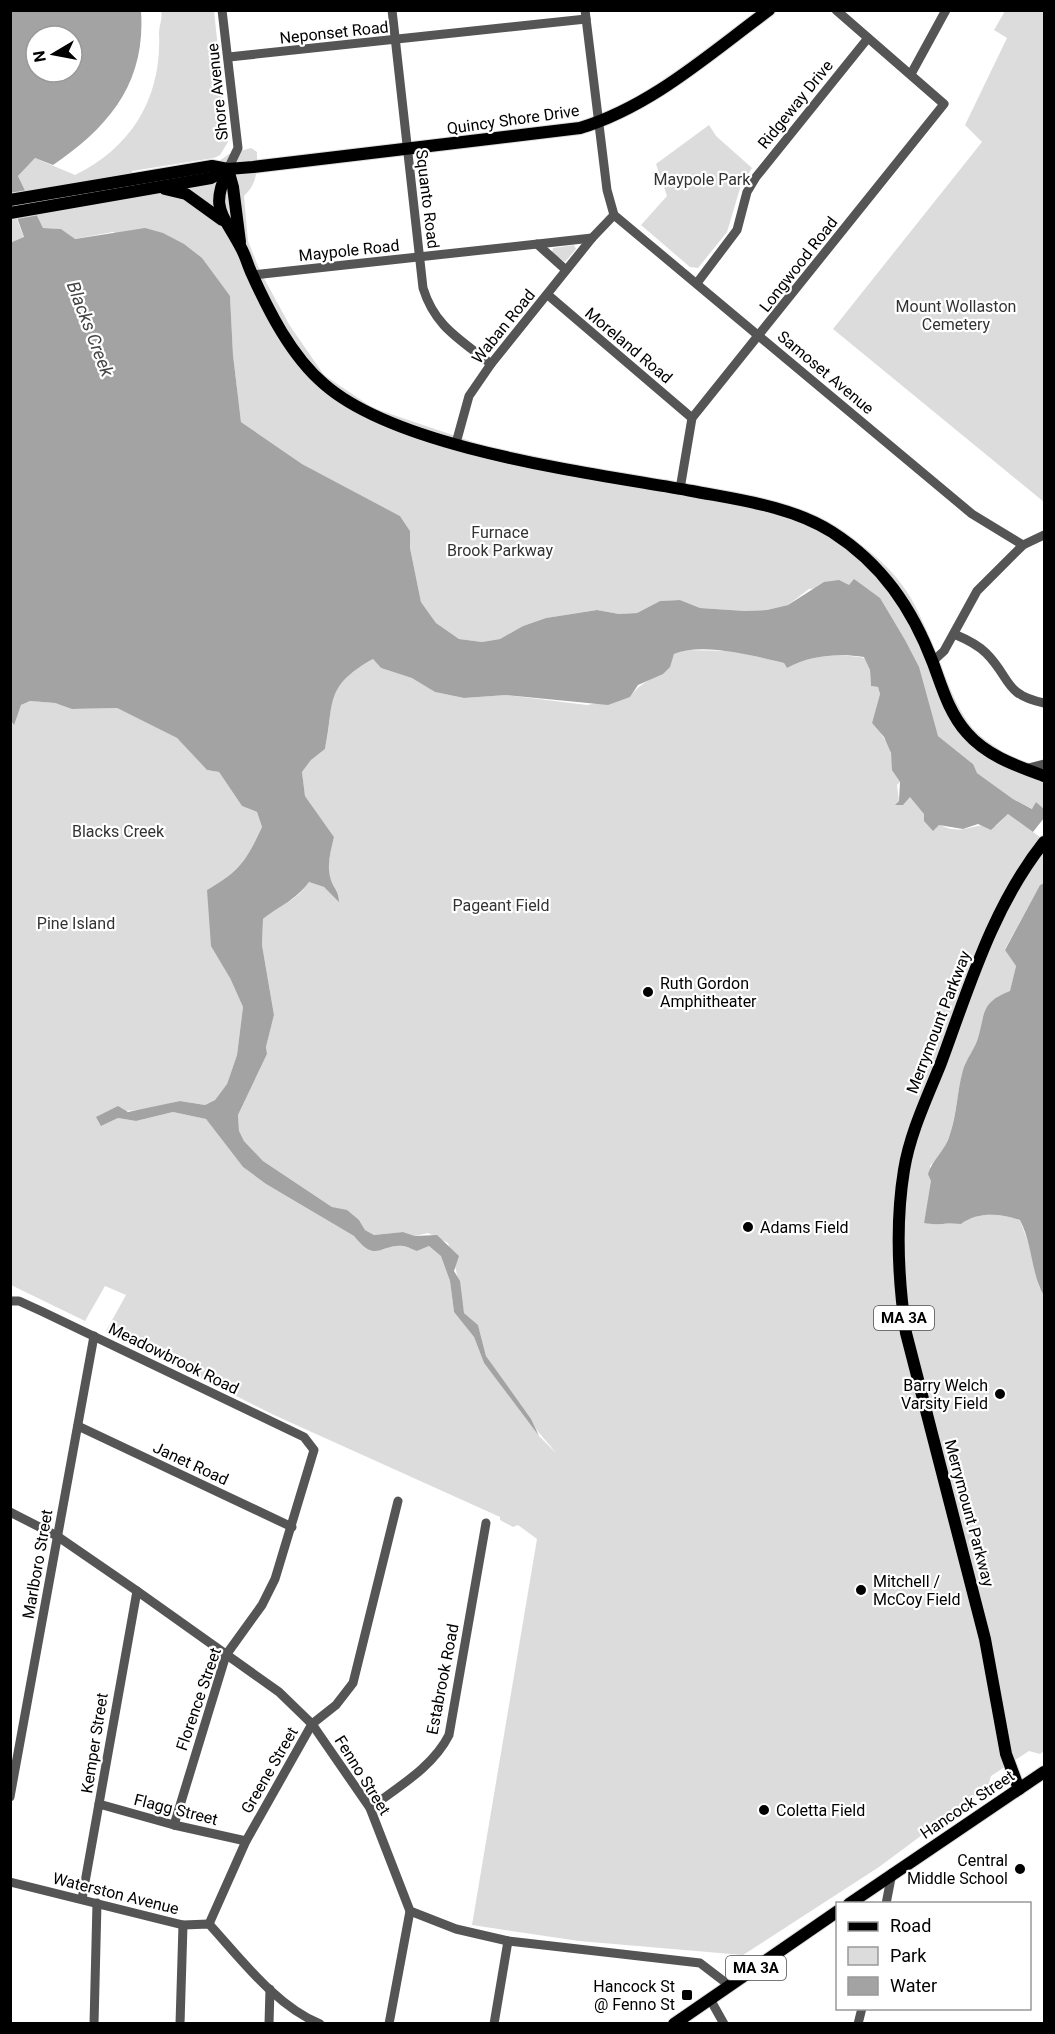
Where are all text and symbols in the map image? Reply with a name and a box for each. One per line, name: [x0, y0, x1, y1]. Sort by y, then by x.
street label: Neponset Road: [279, 17, 389, 48]
north arrow: [24, 24, 84, 84]
street label: Shore Avenue: [203, 42, 232, 141]
text: N: [29, 49, 50, 64]
street label: Ridgeway Drive: [754, 56, 837, 152]
street label: Quincy Shore Drive: [446, 101, 581, 138]
street label: Squanto Road: [412, 148, 443, 250]
park label: Maypole Park: [654, 170, 751, 189]
street label: Longwood Road: [755, 213, 841, 316]
street label: Maypole Road: [298, 236, 400, 265]
water label: Blacks Creek: [63, 278, 119, 381]
street label: Waban Road: [468, 285, 539, 367]
park label: Mount Wollaston Cemetery: [896, 297, 1016, 334]
street label: Moreland Road: [581, 303, 676, 387]
street label: Samoset Avenue: [774, 327, 878, 418]
park label: Furnace Brook Parkway: [447, 523, 553, 560]
park label: Blacks Creek: [72, 822, 165, 841]
park label: Pageant Field: [452, 896, 550, 915]
park label: Pine Island: [37, 914, 115, 933]
street label: Merrymount Parkway: [902, 948, 975, 1096]
place label: Ruth Gordon Amphitheater: [660, 974, 757, 1011]
marker: Ruth Gordon Amphitheater: [641, 985, 655, 999]
place label: Adams Field: [760, 1218, 849, 1237]
marker: Adams Field: [741, 1220, 755, 1234]
road number: MA 3A: [874, 1306, 934, 1330]
street label: Meadowbrook Road: [106, 1319, 242, 1398]
place label: Barry Welch Varsity Field: [901, 1376, 988, 1413]
marker: Barry Welch Varsity Field: [993, 1387, 1007, 1401]
street label: Janet Road: [150, 1438, 231, 1489]
street label: Merrymount Parkway: [941, 1438, 998, 1589]
street label: Marlboro Street: [19, 1508, 56, 1620]
place label: Mitchell / McCoy Field: [873, 1572, 960, 1609]
marker: Mitchell / McCoy Field: [854, 1583, 868, 1597]
street label: Estabrook Road: [422, 1622, 463, 1736]
street label: Florence Street: [172, 1645, 225, 1753]
street label: Kemper Street: [77, 1692, 112, 1795]
street label: Greene Street: [237, 1724, 302, 1817]
street label: Fenno Street: [331, 1732, 395, 1819]
street label: Hancock Street: [917, 1766, 1018, 1843]
street label: Flagg Street: [132, 1790, 220, 1829]
place label: Coletta Field: [776, 1801, 865, 1820]
marker: Coletta Field: [757, 1803, 771, 1817]
place label: Central Middle School: [907, 1851, 1008, 1888]
marker: Central Middle School: [1013, 1862, 1027, 1876]
street label: Waterston Avenue: [51, 1869, 181, 1918]
legend: [836, 1902, 1031, 2010]
text: Road: [890, 1915, 931, 1936]
text: Park: [890, 1945, 927, 1966]
road number: MA 3A: [726, 1956, 786, 1980]
text: Water: [890, 1975, 937, 1996]
place label: Hancock St @ Fenno St: [593, 1977, 675, 2014]
marker: Hancock St @ Fenno St: [680, 1988, 694, 2002]

